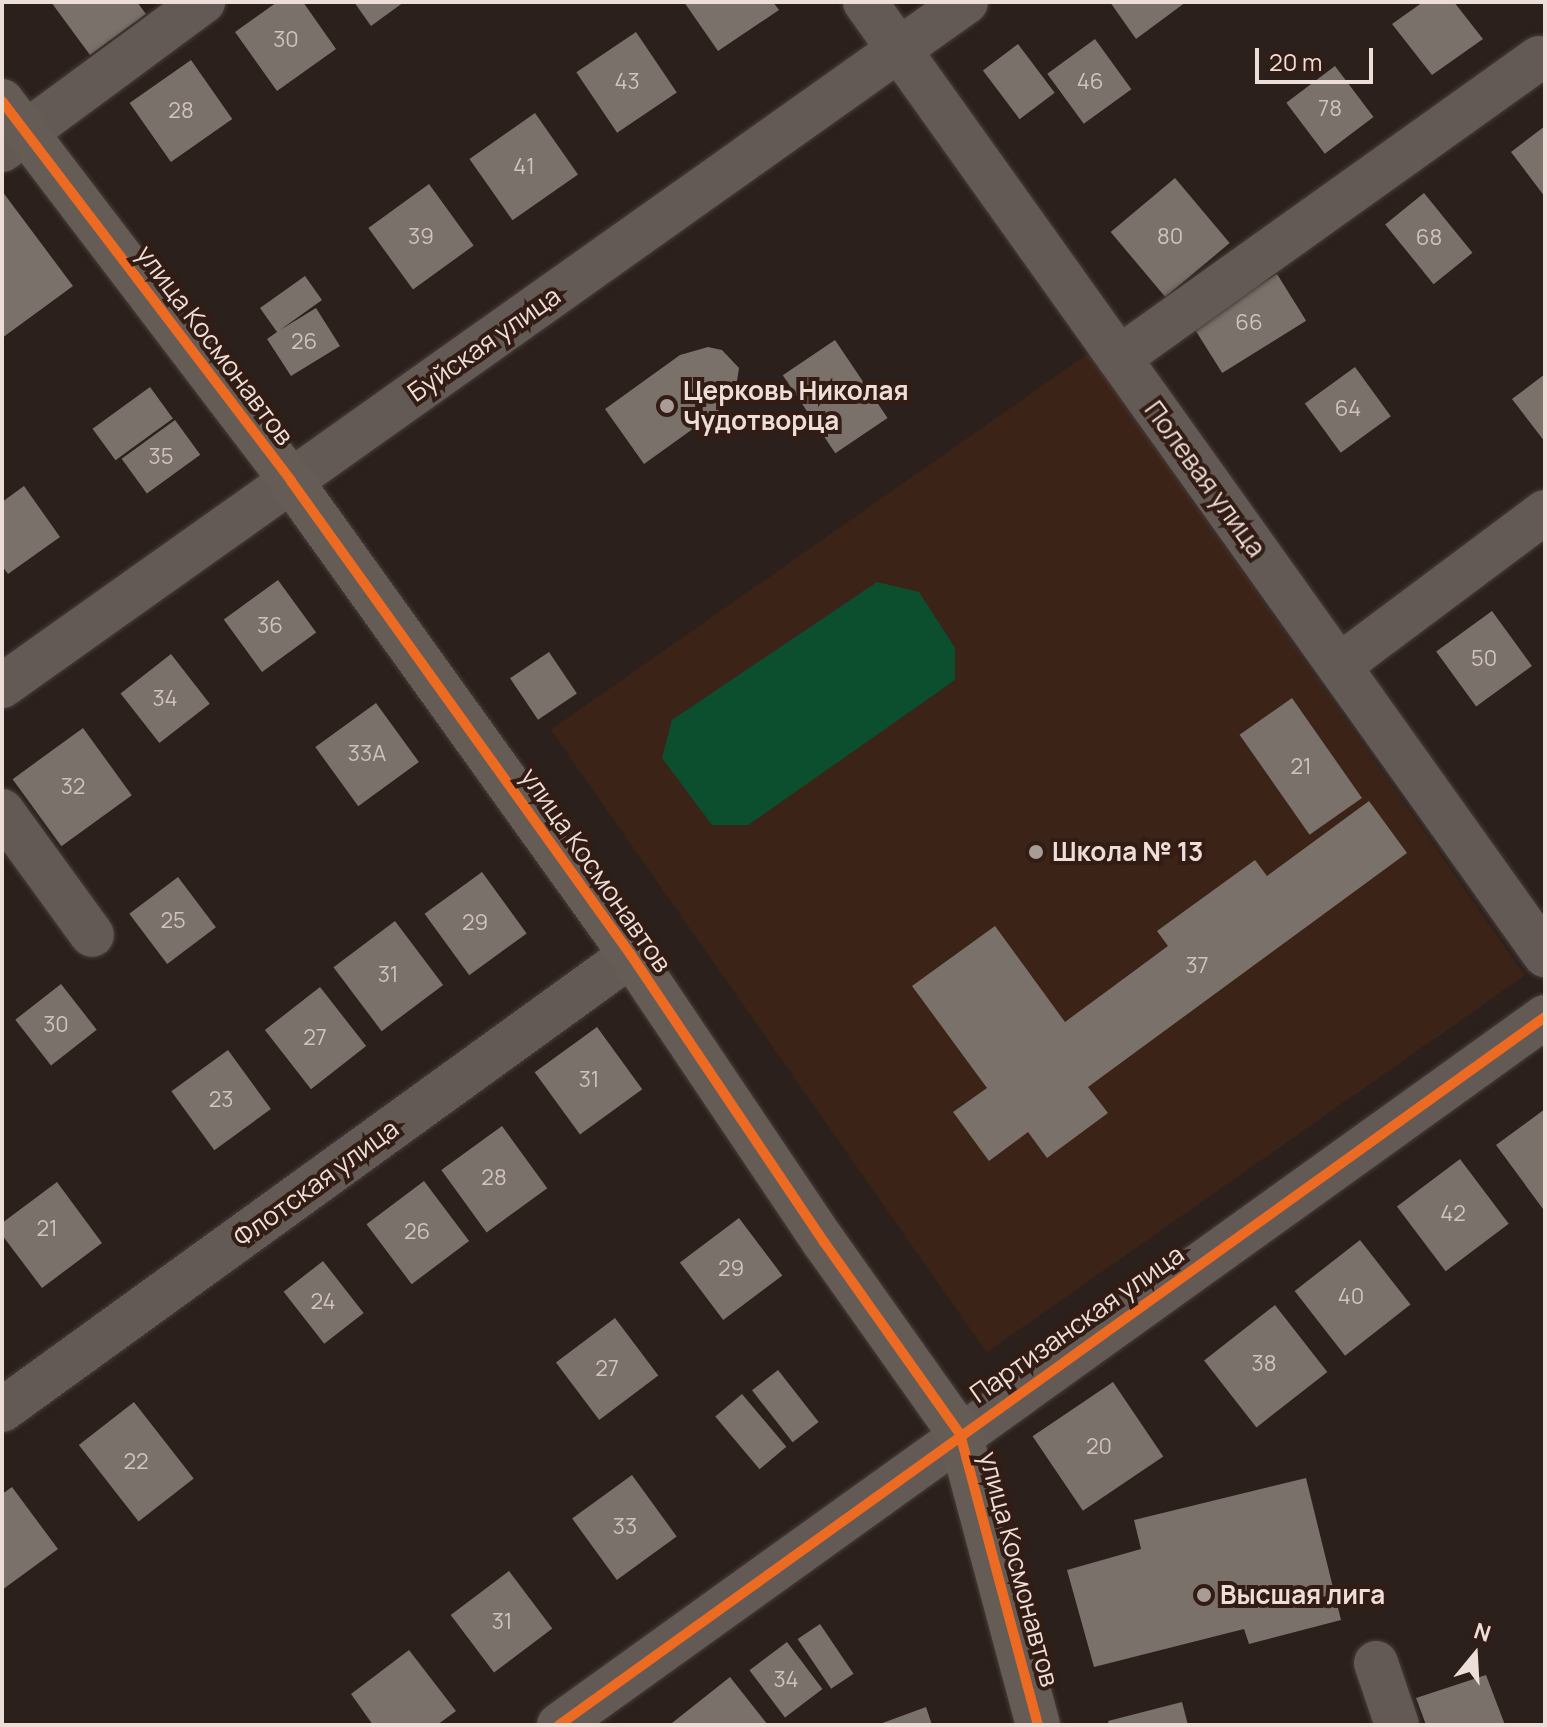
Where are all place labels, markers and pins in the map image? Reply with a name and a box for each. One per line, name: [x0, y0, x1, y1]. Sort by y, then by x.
place label: Церковь Николая Чудотворца: [683, 375, 909, 436]
marker: Церковь Николая Чудотворца: [658, 397, 676, 415]
place label: Школа № 13: [1052, 836, 1203, 868]
marker: Школа № 13: [1027, 843, 1045, 861]
place label: Высшая лига: [1220, 1579, 1385, 1611]
marker: Высшая лига: [1195, 1586, 1213, 1604]

